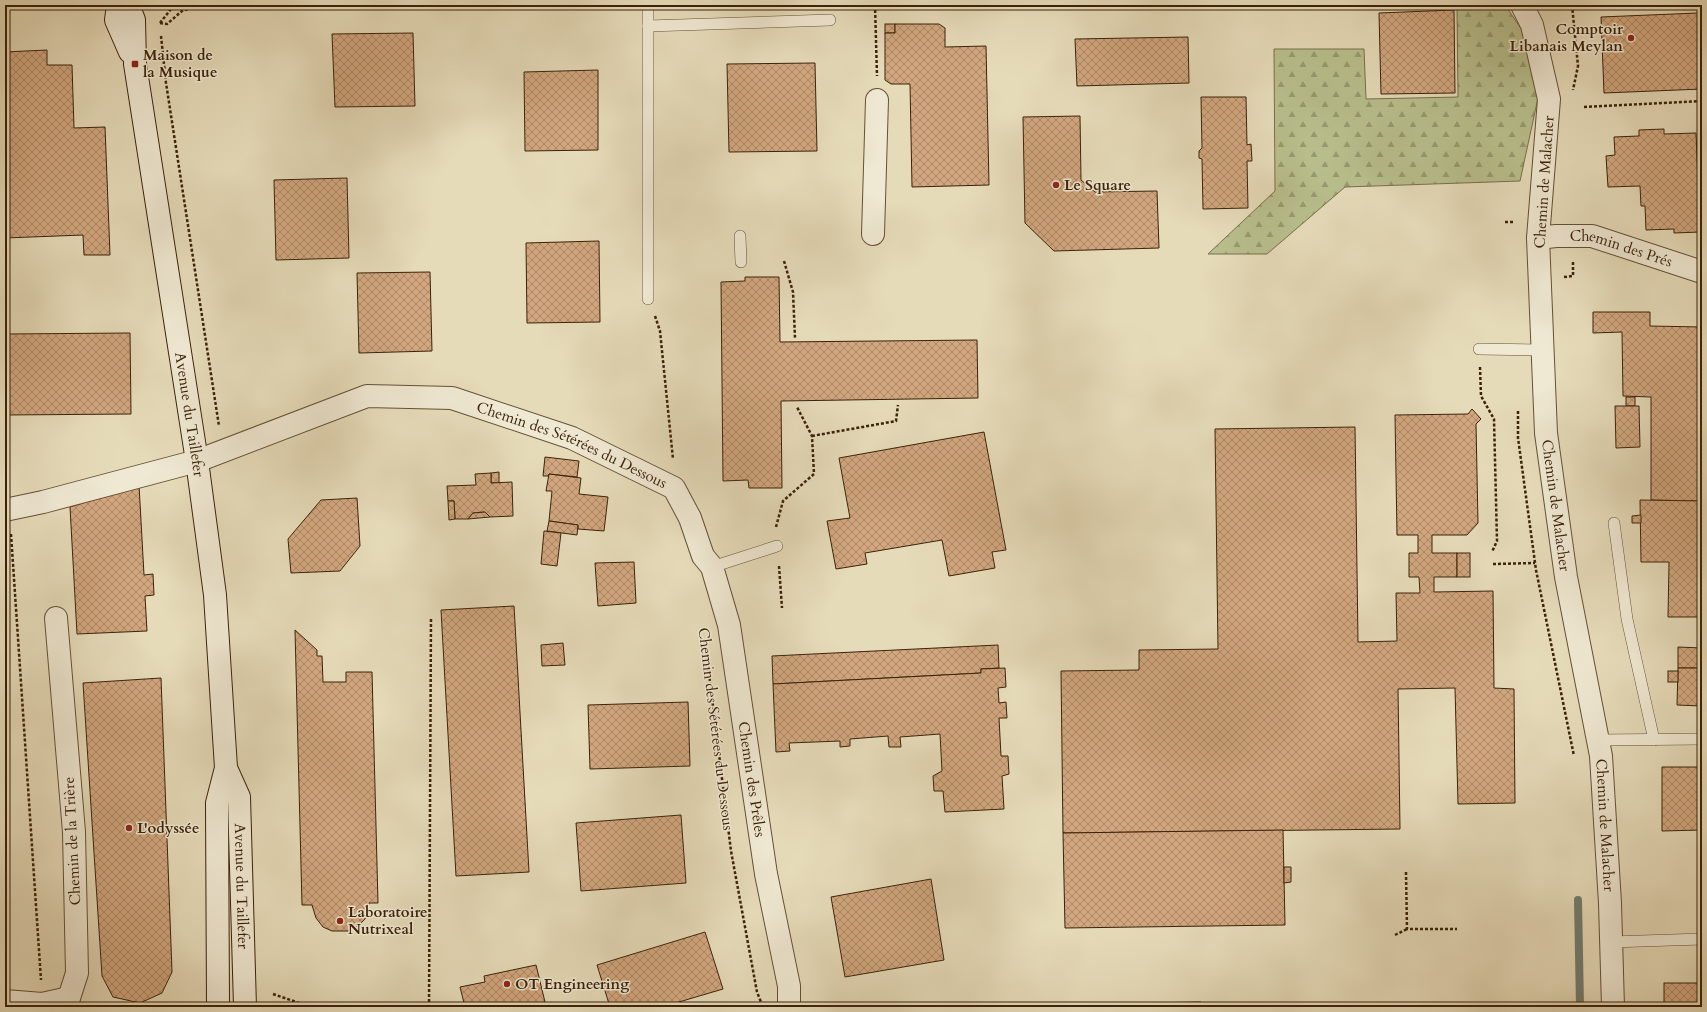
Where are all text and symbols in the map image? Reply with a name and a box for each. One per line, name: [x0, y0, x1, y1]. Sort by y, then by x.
place label: Comptoir Libanais Meylan: [1509, 19, 1624, 56]
marker: Comptoir Libanais Meylan: [1626, 33, 1636, 43]
place label: Maison de la Musique: [143, 45, 217, 82]
marker: Maison de la Musique: [130, 59, 140, 69]
street label: Chemin de Malacher: [1529, 114, 1559, 249]
place label: Le Square: [1064, 175, 1131, 195]
marker: Le Square: [1051, 180, 1061, 190]
street label: Chemin des Prés: [1570, 226, 1675, 272]
street label: Avenue du Taillefer: [170, 351, 209, 479]
street label: Chemin des Sétérées du Dessous: [474, 397, 670, 493]
street label: Chemin de Malacher: [1537, 438, 1575, 573]
street label: Chemin des Sétérées du Dessous: [694, 626, 738, 832]
street label: Chemin des Prêles: [733, 720, 770, 838]
street label: Chemin de Malacher: [1591, 758, 1619, 893]
street label: Chemin de la Trière: [59, 776, 85, 906]
place label: L'odyssée: [137, 818, 199, 838]
marker: L'odyssée: [124, 823, 134, 833]
street label: Avenue du Taillefer: [230, 823, 253, 950]
place label: Laboratoire Nutrixeal: [348, 902, 427, 939]
marker: Laboratoire Nutrixeal: [335, 916, 345, 926]
place label: OT Engineering: [515, 974, 629, 994]
marker: OT Engineering: [502, 979, 512, 989]

